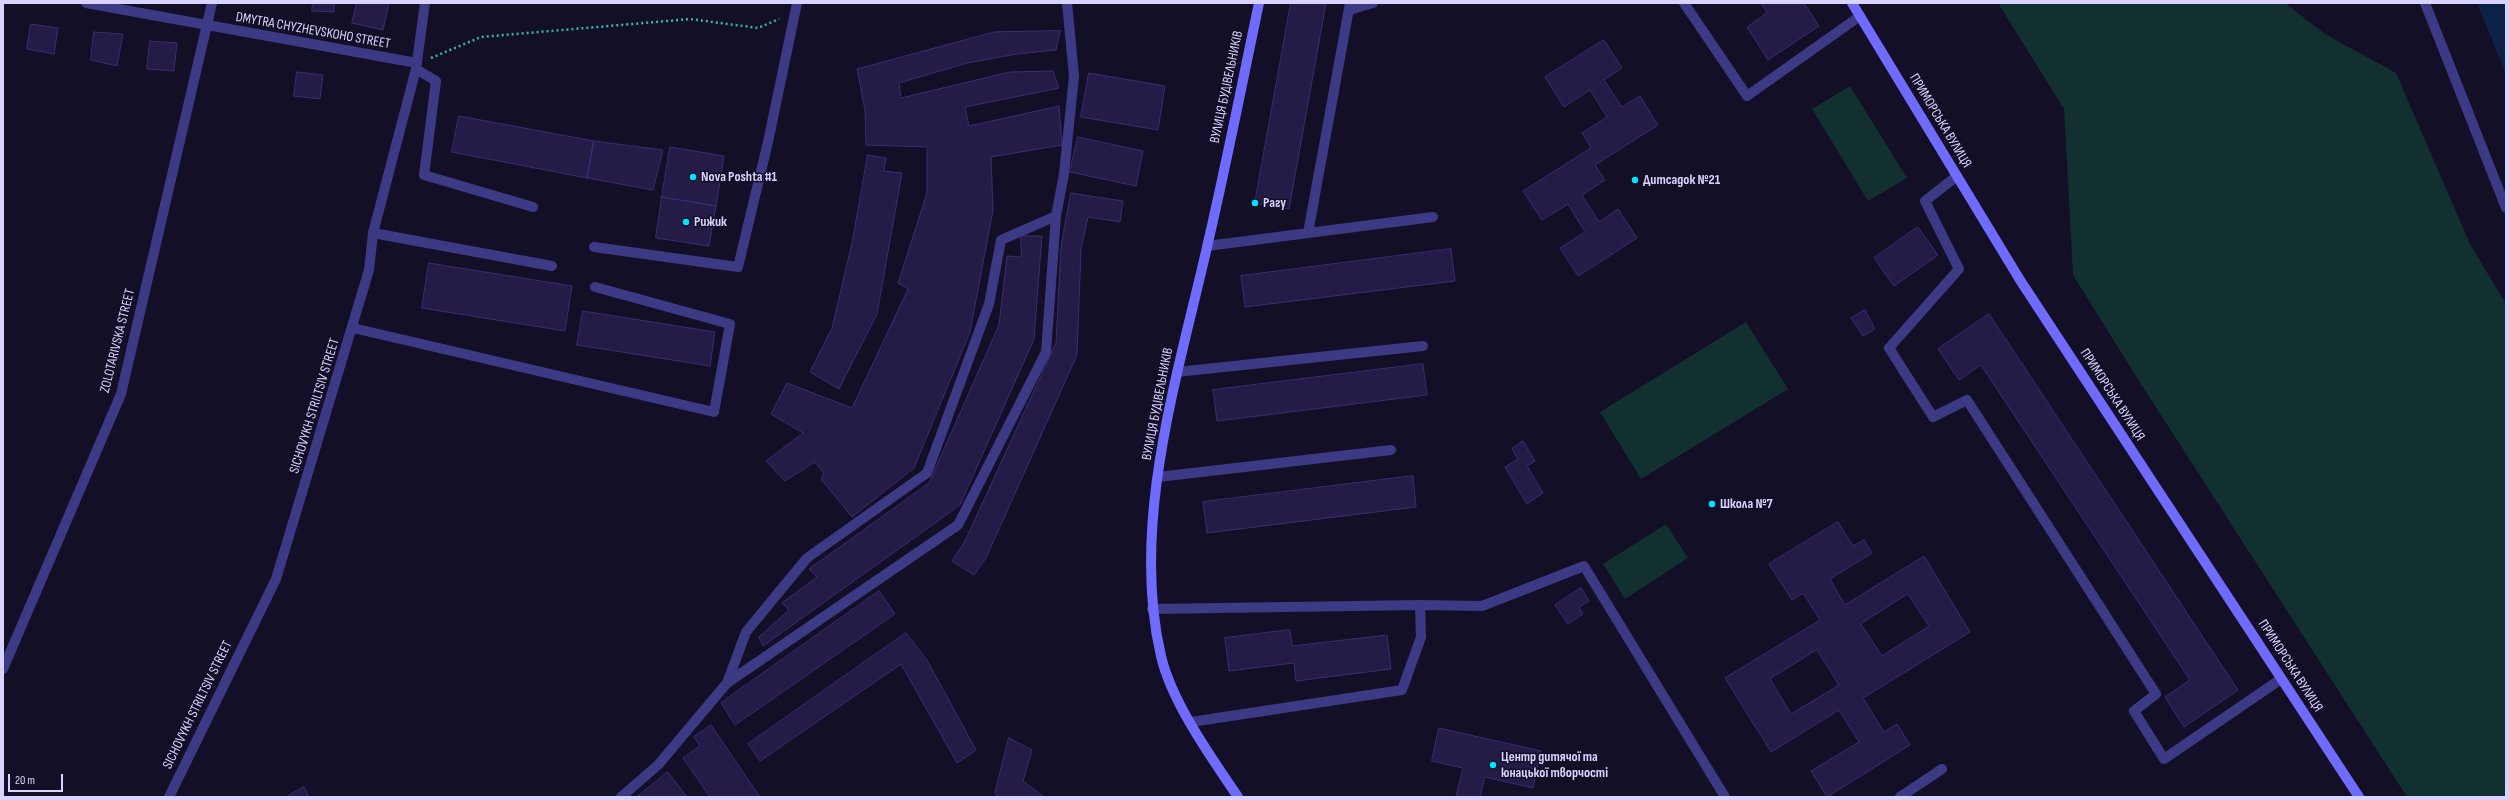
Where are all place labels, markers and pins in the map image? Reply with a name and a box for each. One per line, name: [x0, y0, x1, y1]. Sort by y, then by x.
place label: Nova Poshta #1: [701, 169, 777, 185]
marker: Nova Poshta #1: [688, 172, 698, 182]
place label: Дитсадок №21: [1643, 172, 1720, 188]
marker: Дитсадок №21: [1630, 175, 1640, 185]
place label: Рагу: [1263, 195, 1286, 211]
marker: Рагу: [1250, 198, 1260, 208]
place label: Рижик: [694, 214, 727, 230]
marker: Рижик: [681, 217, 691, 227]
place label: Школа №7: [1720, 496, 1773, 512]
marker: Школа №7: [1707, 499, 1717, 509]
place label: Центр дитячої та юнацької творчості: [1501, 749, 1608, 782]
marker: Центр дитячої та юнацької творчості: [1488, 760, 1498, 770]

